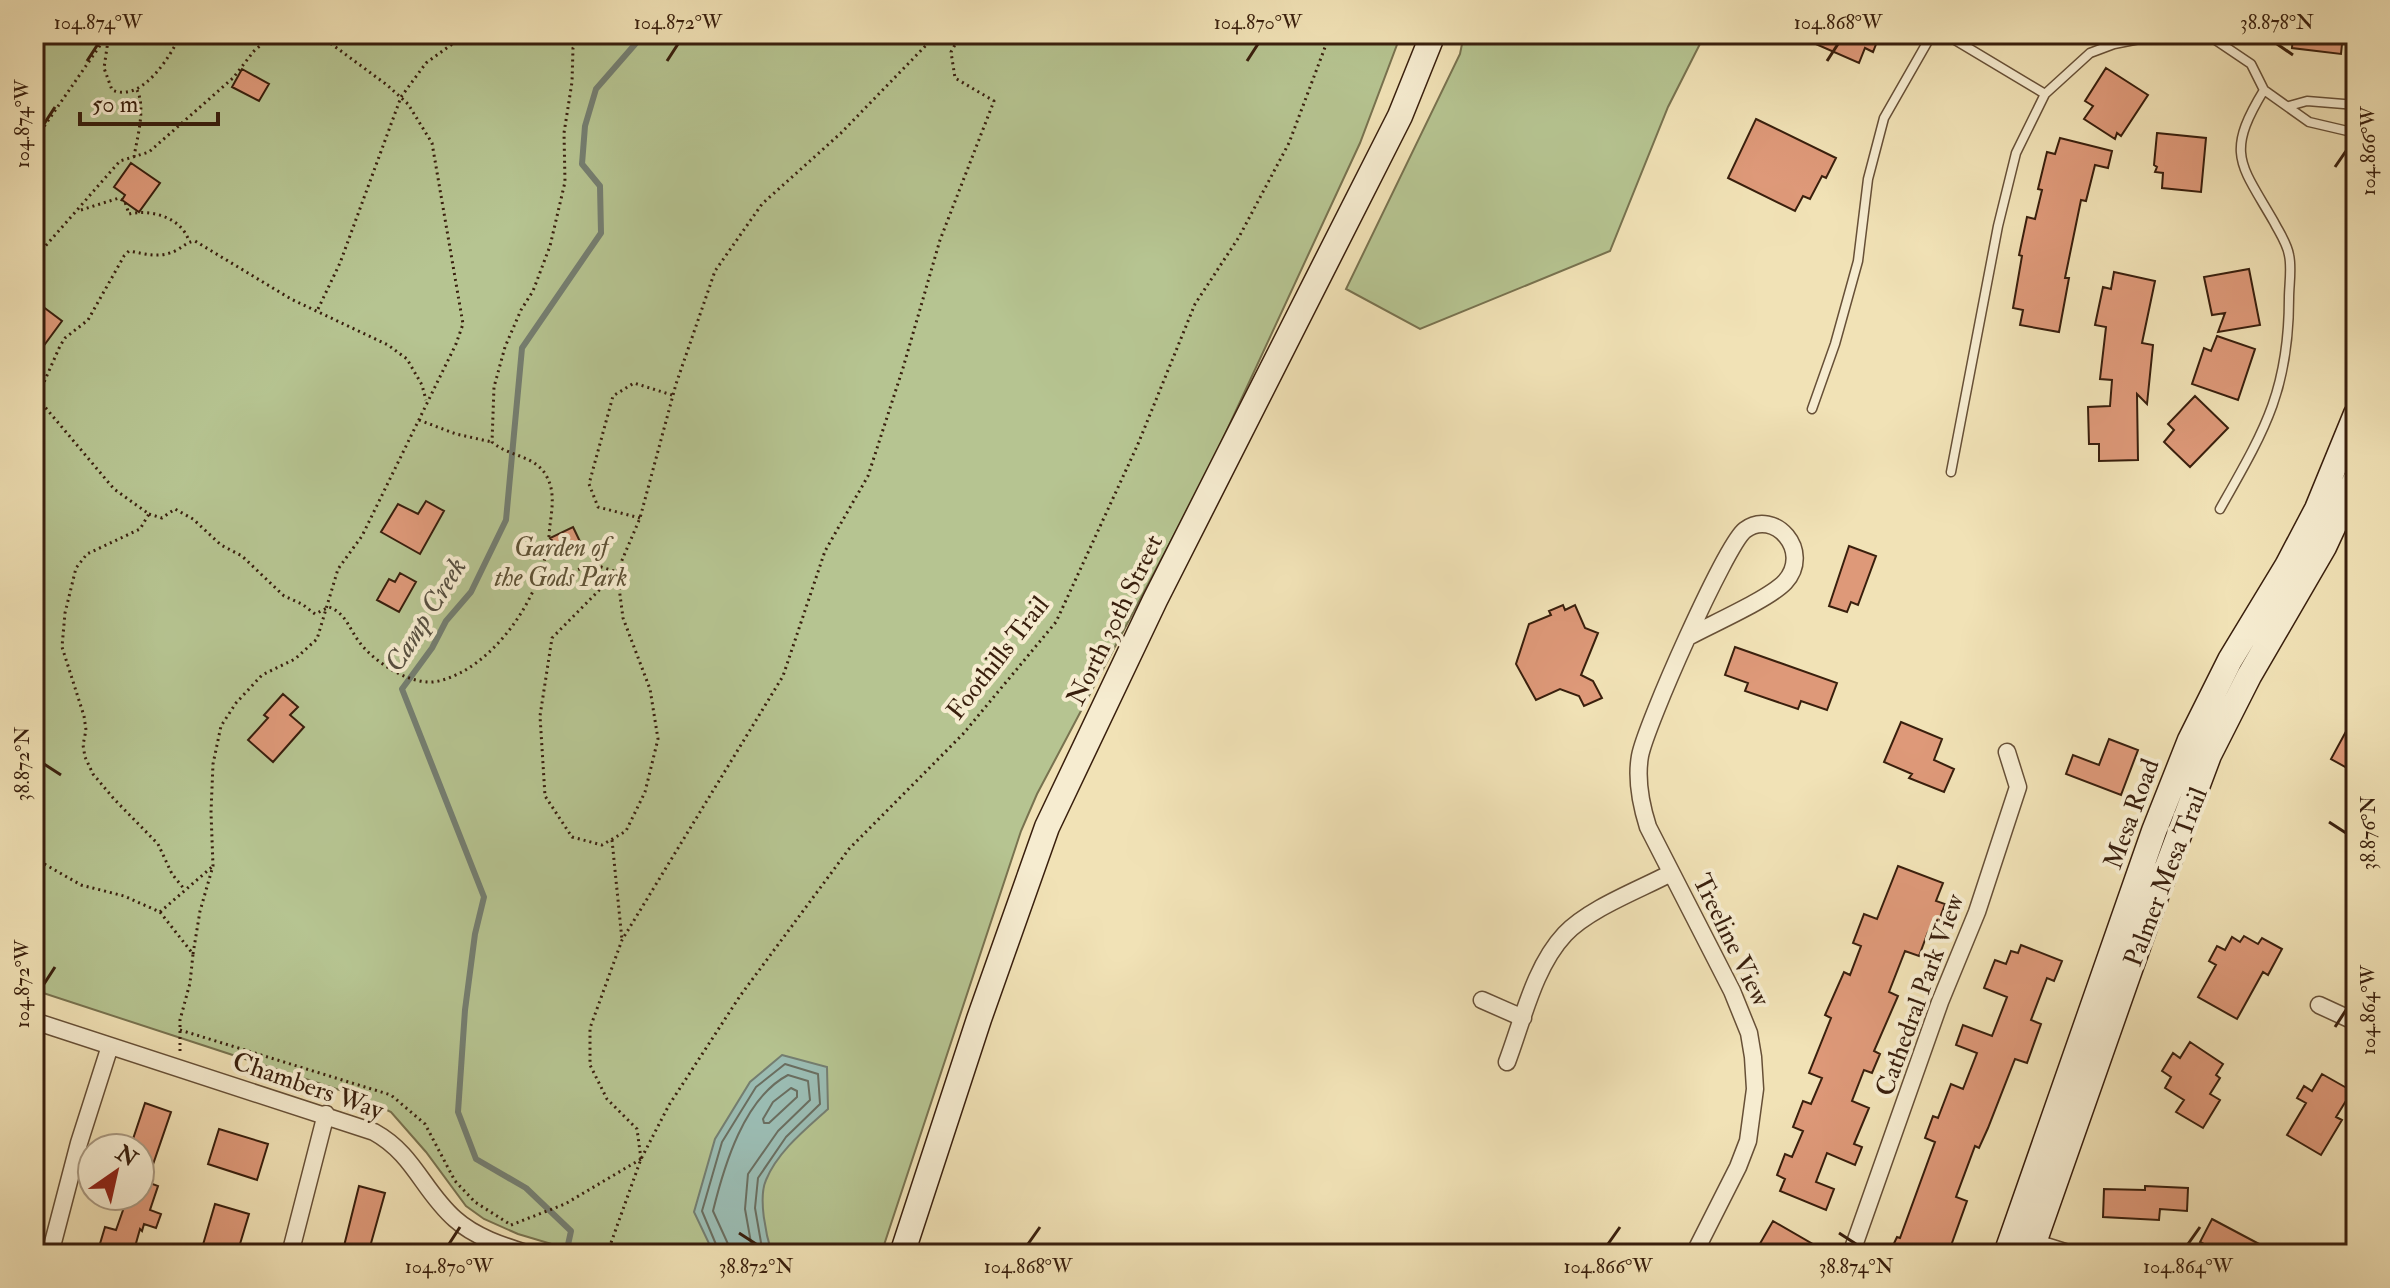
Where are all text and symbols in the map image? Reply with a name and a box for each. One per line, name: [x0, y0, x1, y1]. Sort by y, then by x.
text: 104.874°W: [54, 10, 143, 35]
text: 104.872°W: [634, 10, 723, 35]
text: 104.870°W: [1214, 10, 1303, 35]
text: 104.868°W: [1794, 10, 1883, 35]
text: 38.878°N: [2240, 10, 2314, 35]
scale bar: [80, 76, 218, 126]
text: 104.874°W: [10, 79, 35, 168]
text: 50 m: [92, 89, 139, 120]
text: 104.866°W: [2356, 106, 2381, 196]
street label: North 30th Street: [1060, 529, 1170, 711]
park label: Garden of the Gods Park: [495, 532, 627, 594]
water label: Camp Creek: [377, 552, 475, 678]
street label: Foothills Trail: [940, 590, 1056, 726]
text: 38.872°N: [10, 727, 35, 801]
street label: Mesa Road: [2097, 754, 2167, 874]
street label: Palmer Mesa Trail: [2117, 783, 2215, 971]
text: 38.876°N: [2356, 796, 2381, 870]
street label: Treeline View: [1685, 869, 1777, 1012]
street label: Cathedral Park View: [1869, 889, 1972, 1100]
text: 104.872°W: [10, 939, 35, 1028]
text: 104.864°W: [2356, 964, 2381, 1055]
street label: Chambers Way: [228, 1045, 388, 1127]
north arrow: [76, 1132, 156, 1212]
text: N: [110, 1139, 143, 1174]
text: 104.870°W: [405, 1254, 494, 1279]
text: 38.872°N: [719, 1254, 793, 1279]
text: 104.868°W: [984, 1254, 1073, 1279]
text: 104.866°W: [1563, 1254, 1653, 1279]
text: 38.874°N: [1819, 1254, 1893, 1279]
text: 104.864°W: [2143, 1254, 2234, 1279]

